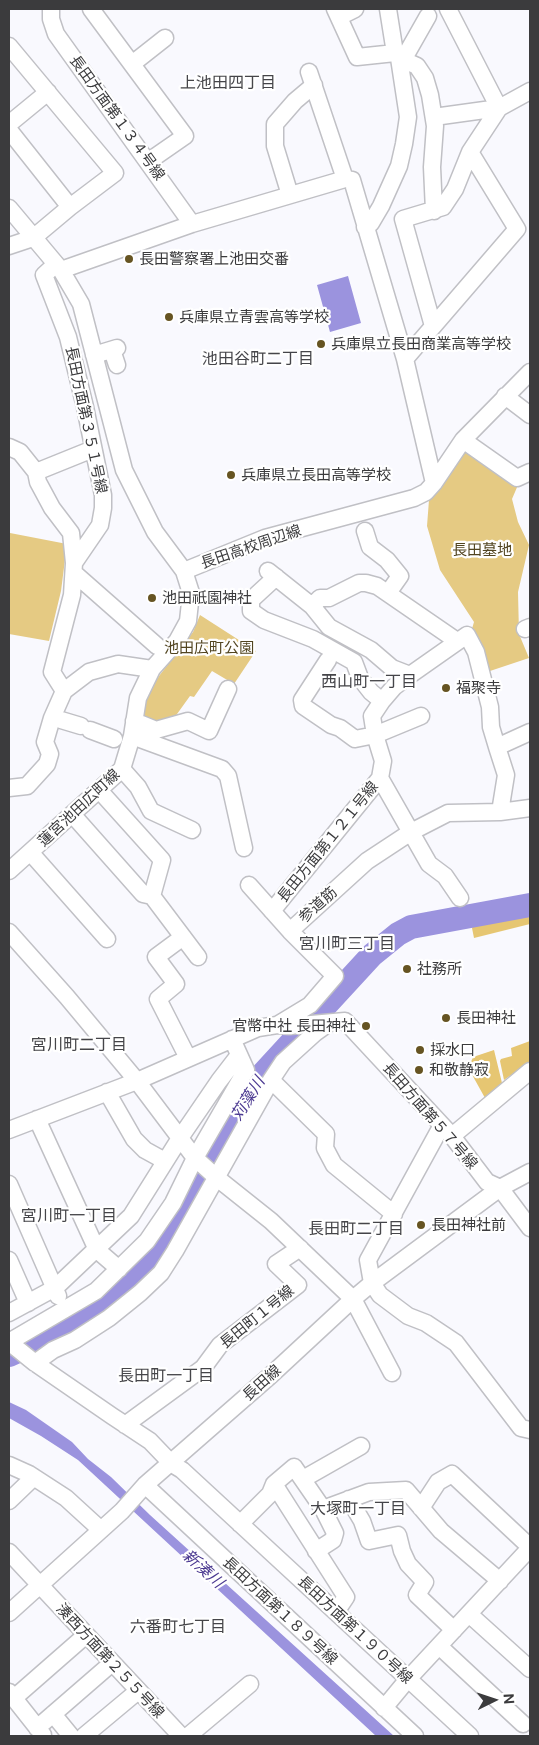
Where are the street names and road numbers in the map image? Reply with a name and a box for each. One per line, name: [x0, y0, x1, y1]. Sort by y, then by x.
street label: 長田方面第１３４号線: [66, 52, 168, 184]
street label: 長田方面第３５１号線: [62, 345, 110, 495]
street label: 長田高校周辺線: [198, 521, 304, 573]
street label: 蓮宮池田広町線: [34, 766, 124, 850]
street label: 長田方面第１２１号線: [274, 778, 382, 906]
street label: 参道筋: [295, 883, 341, 927]
street label: 長田方面第５７号線: [379, 1059, 481, 1173]
street label: 長田町１号線: [216, 1282, 298, 1352]
street label: 長田線: [239, 1361, 285, 1405]
street label: 長田方面第１８９号線: [219, 1553, 341, 1669]
street label: 長田方面第１９０号線: [294, 1572, 416, 1688]
street label: 湊西方面第２５５号線: [52, 1600, 168, 1722]

